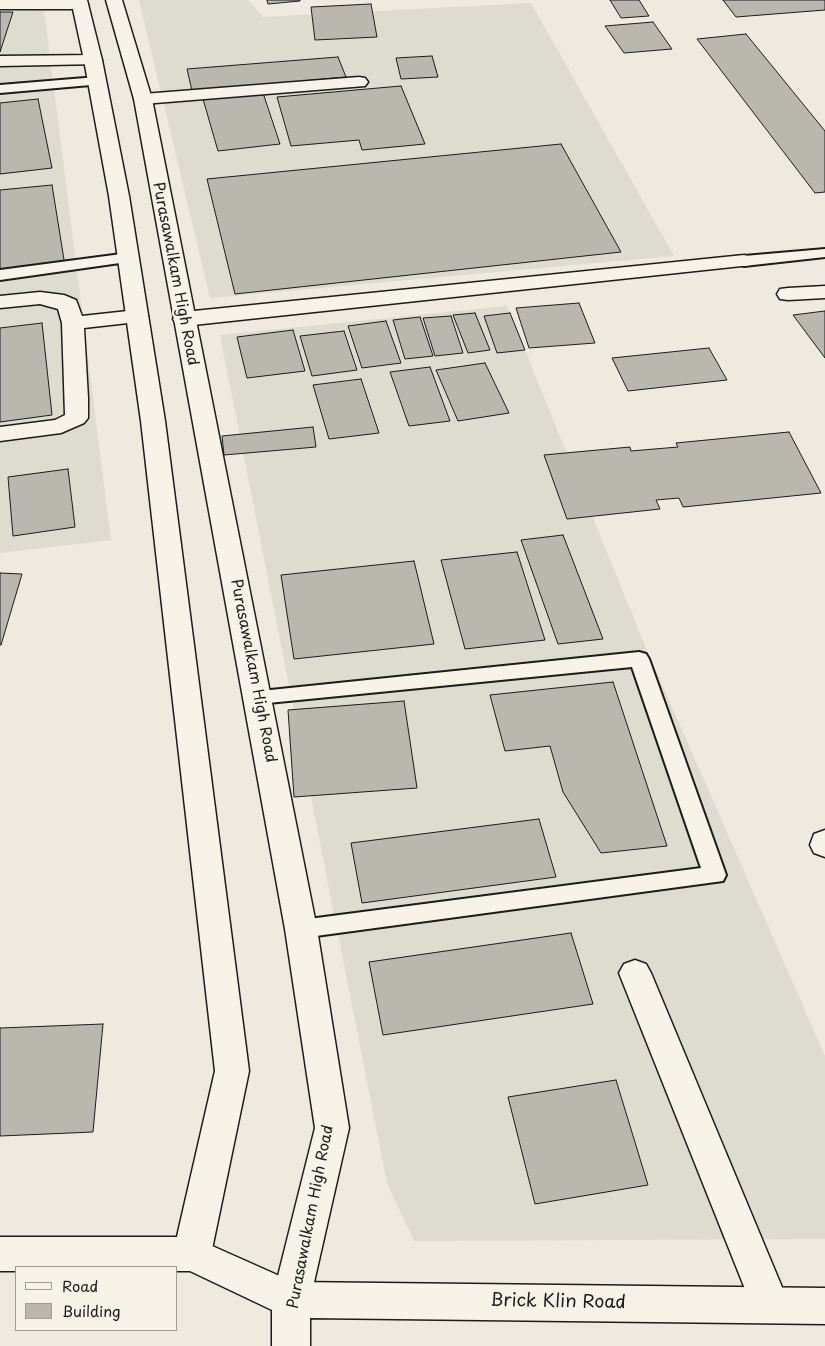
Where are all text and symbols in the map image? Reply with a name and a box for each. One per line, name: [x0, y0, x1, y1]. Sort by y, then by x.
street label: Purasawalkam High Road: [148, 181, 202, 367]
street label: Purasawalkam High Road: [226, 578, 280, 764]
street label: Purasawalkam High Road: [284, 1124, 338, 1310]
legend: [15, 1266, 178, 1331]
text: Road: [62, 1274, 98, 1297]
street label: Brick Klin Road: [490, 1290, 626, 1314]
text: Building: [62, 1299, 121, 1322]

